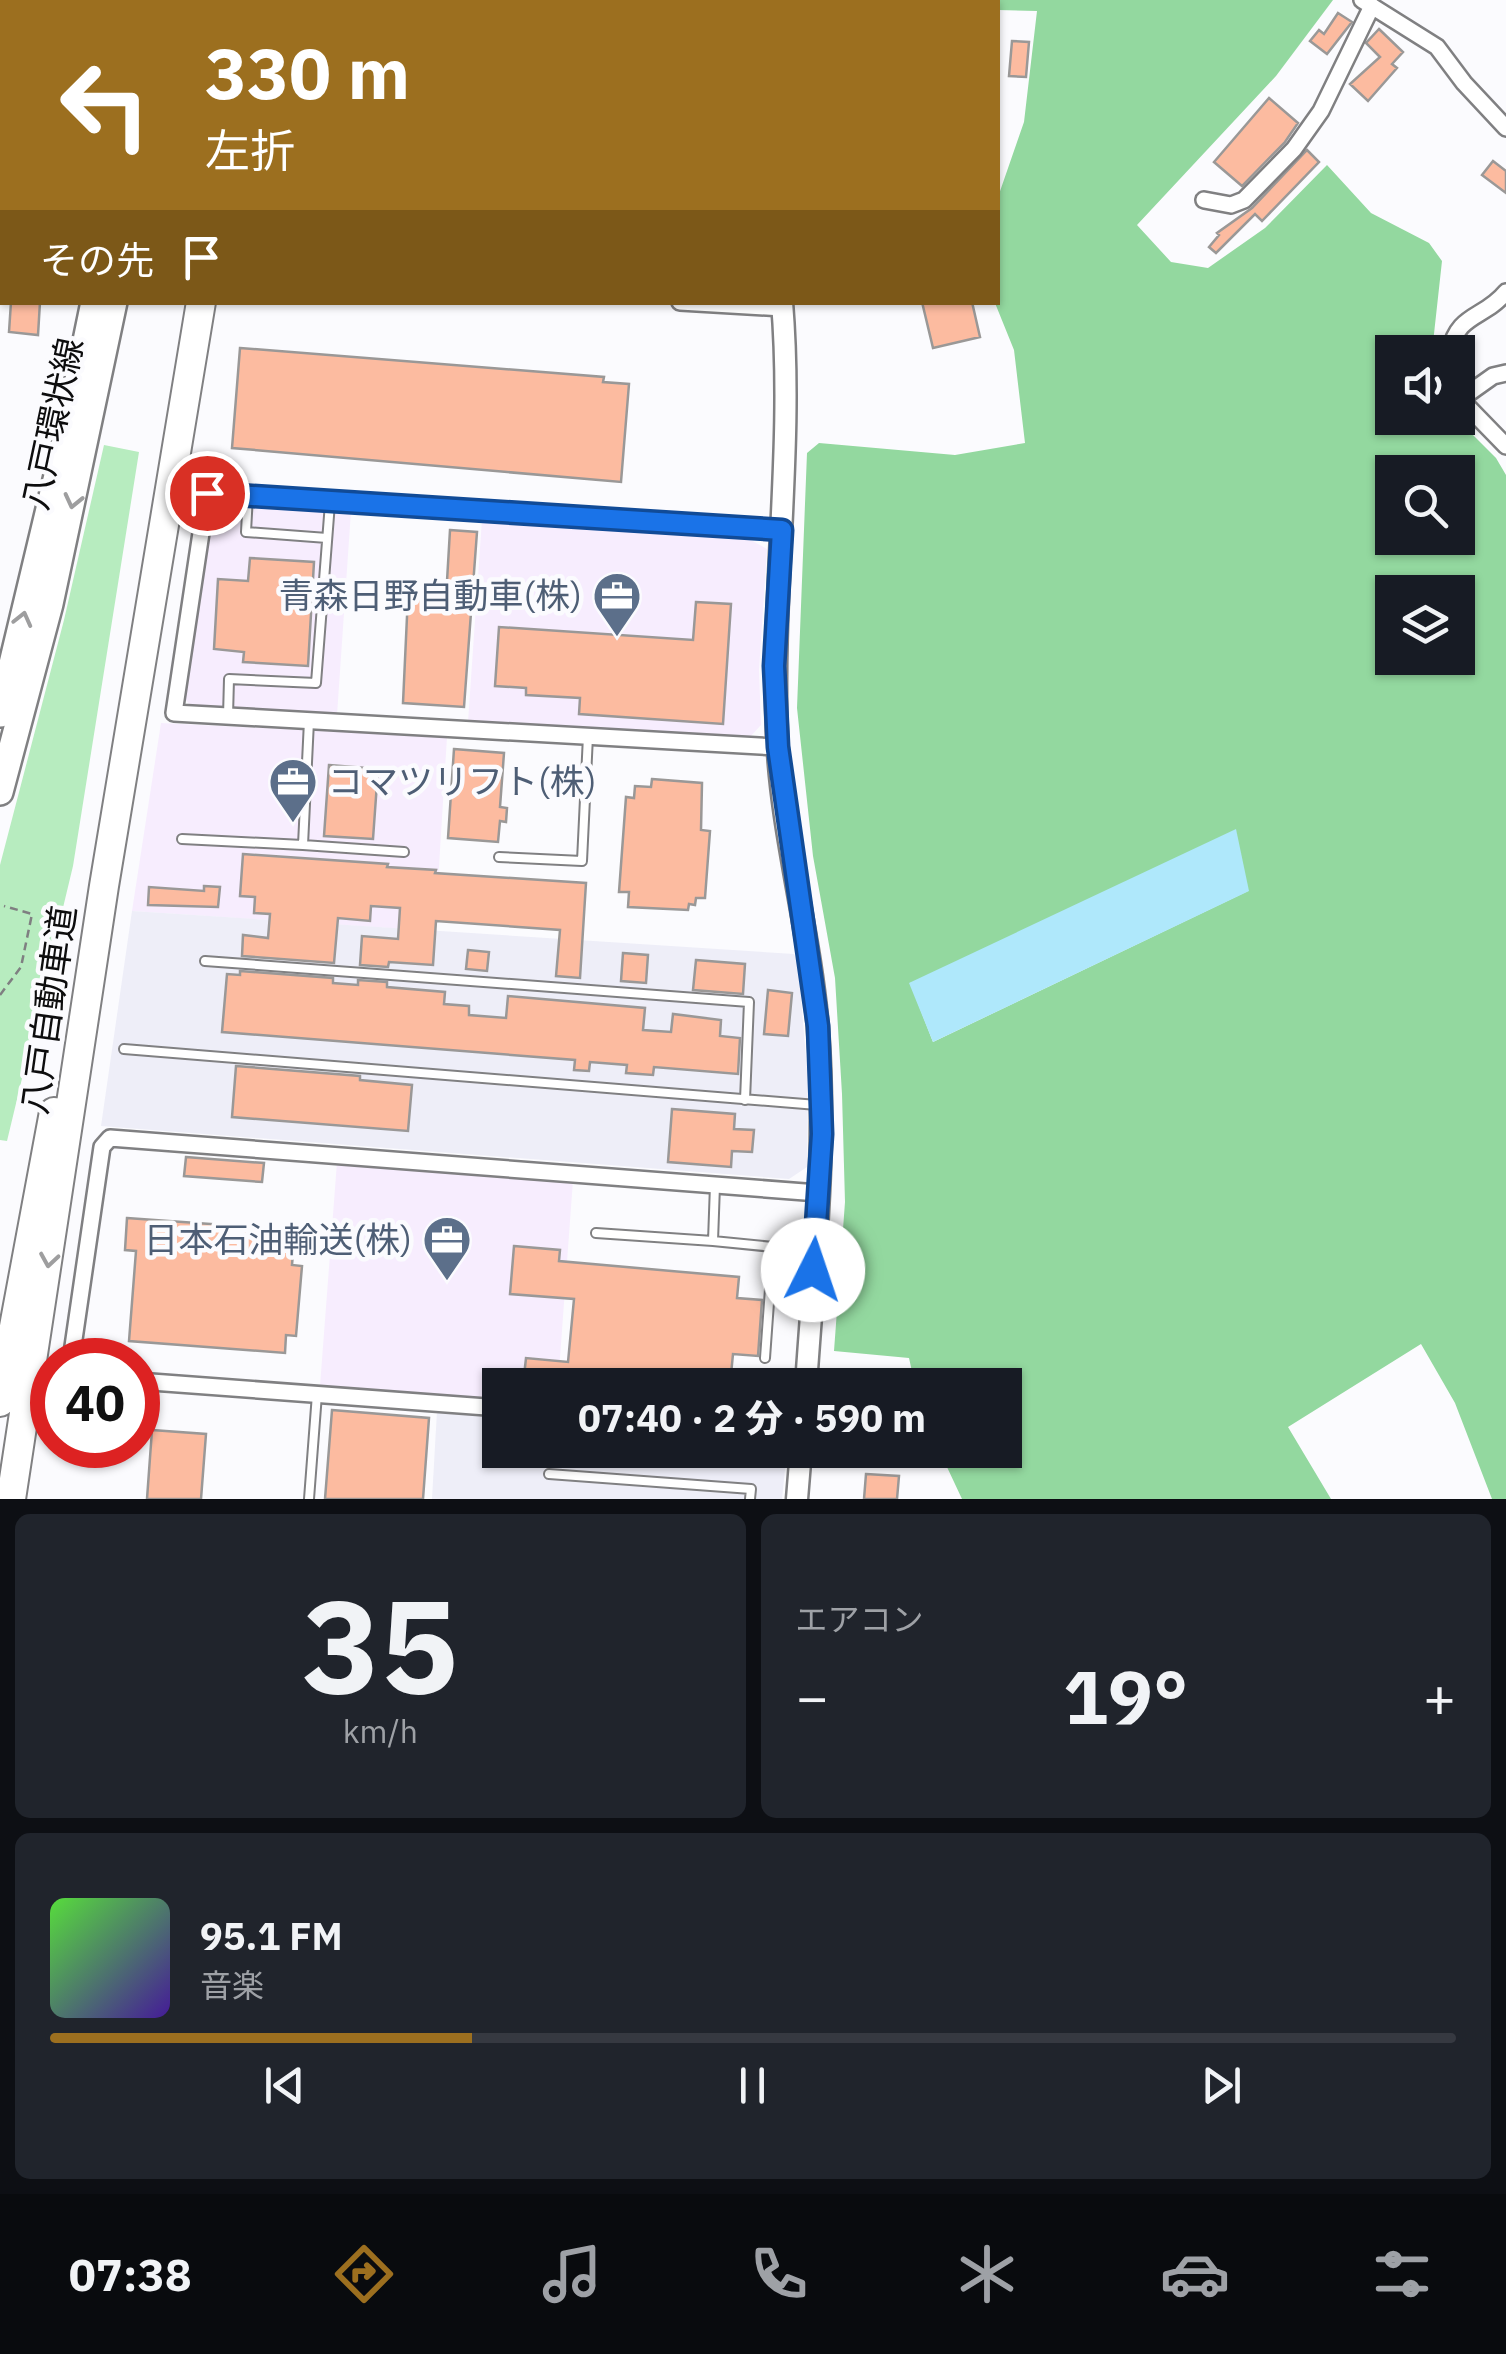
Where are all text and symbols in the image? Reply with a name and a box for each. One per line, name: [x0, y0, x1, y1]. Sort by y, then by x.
text: 330 m: [205, 27, 410, 118]
icon: left: [40, 40, 170, 170]
text: 左折: [205, 121, 295, 179]
icon: arrive: [174, 230, 229, 285]
text: その先: [40, 235, 154, 284]
street label: 八戸環状線: [11, 333, 93, 514]
map controls: [1375, 335, 1475, 675]
button: sound: [1375, 335, 1475, 435]
pin: [165, 451, 250, 536]
button: search: [1375, 455, 1475, 555]
icon: arrive: [180, 466, 235, 521]
one-way arrow: [63, 492, 84, 509]
office icon: 青森日野自動車(株): [591, 570, 643, 638]
place label: 青森日野自動車(株): [279, 572, 582, 618]
button: layers: [1375, 575, 1475, 675]
one-way arrow: [12, 611, 33, 628]
office icon: コマツリフト(株): [267, 756, 319, 824]
place label: コマツリフト(株): [328, 758, 596, 804]
street label: 八戸自動車道: [11, 903, 85, 1117]
office icon: 日本石油輸送(株): [421, 1214, 473, 1282]
place label: 日本石油輸送(株): [144, 1216, 412, 1262]
position arrow: [761, 1218, 865, 1322]
one-way arrow: [39, 1252, 60, 1268]
speed limit sign: 40: [30, 1338, 160, 1468]
text: 07:40 · 2 分 · 590 m: [578, 1393, 926, 1442]
text: 35: [302, 1560, 458, 1729]
text: エアコン: [796, 1598, 924, 1640]
text: 19°: [1063, 1647, 1188, 1745]
text: −: [796, 1661, 829, 1732]
text: +: [1423, 1661, 1456, 1732]
text: km/h: [343, 1710, 418, 1752]
text: 95.1 FM: [200, 1911, 343, 1960]
text: 音楽: [200, 1964, 264, 2006]
icon: previous: [257, 2058, 312, 2113]
icon: pause: [725, 2058, 780, 2113]
icon: next: [1194, 2058, 1249, 2113]
icon: directions: [329, 2239, 399, 2309]
icon: music: [537, 2239, 607, 2309]
icon: phone: [744, 2239, 814, 2309]
icon: climate: [952, 2239, 1022, 2309]
icon: car: [1160, 2239, 1230, 2309]
icon: filters: [1367, 2239, 1437, 2309]
text: 07:38: [69, 2245, 192, 2303]

